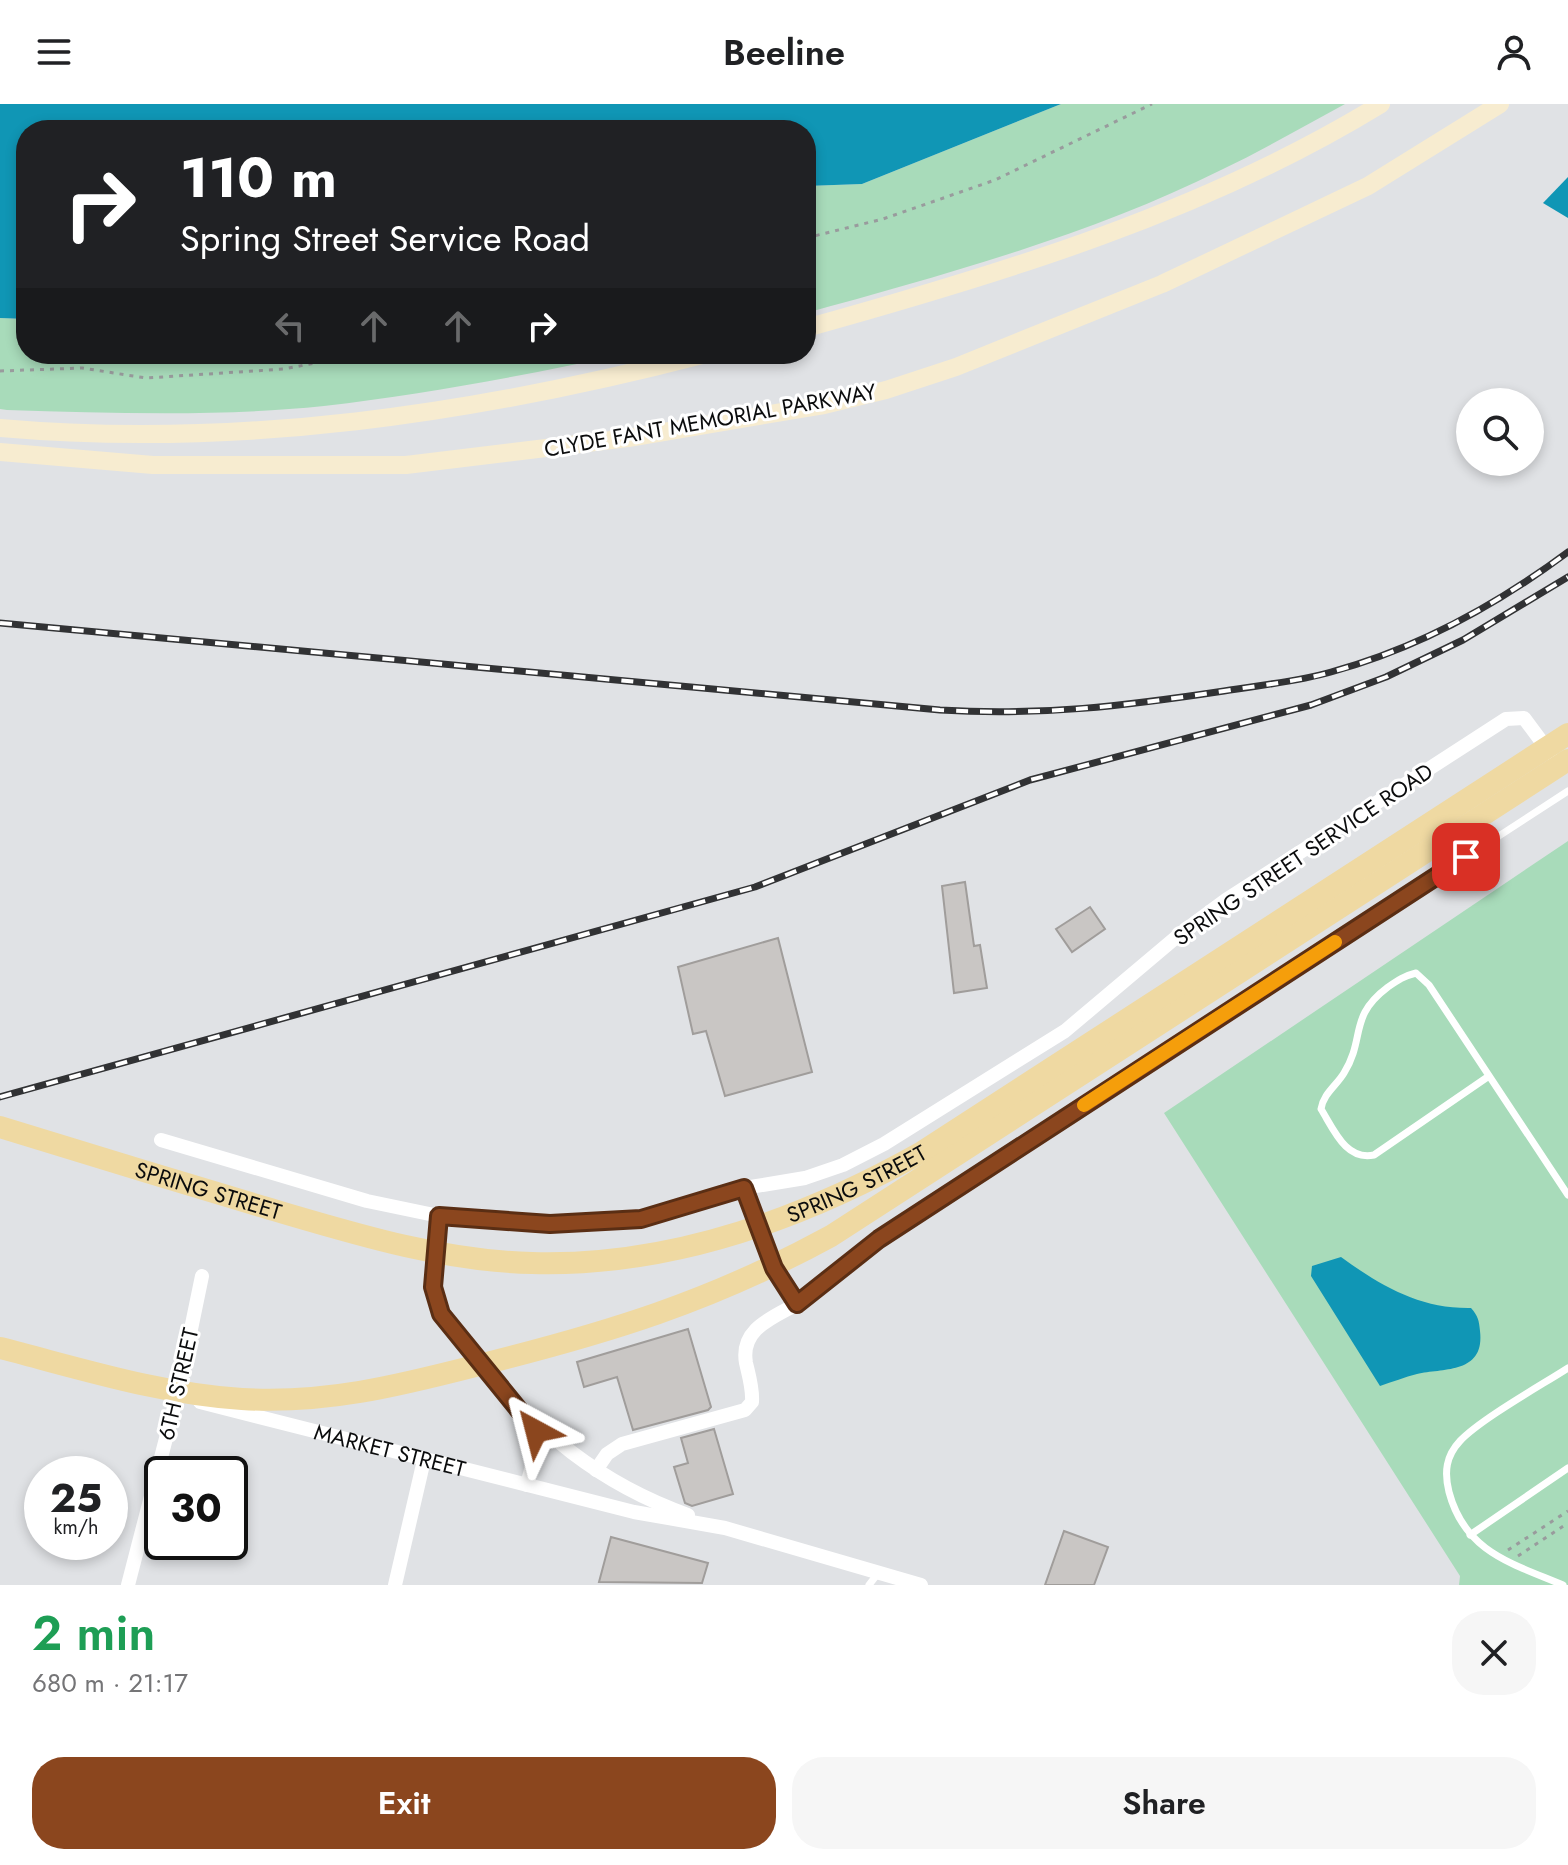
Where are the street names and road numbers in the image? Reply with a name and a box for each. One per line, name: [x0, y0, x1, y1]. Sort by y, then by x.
street label: CLYDE FANT MEMORIAL PARKWAY: [542, 375, 879, 465]
street label: SPRING STREET SERVICE ROAD: [1167, 755, 1439, 953]
street label: SPRING STREET: [782, 1136, 933, 1231]
street label: SPRING STREET: [131, 1153, 286, 1228]
street label: 6TH STREET: [150, 1324, 207, 1443]
street label: MARKET STREET: [311, 1416, 470, 1485]

